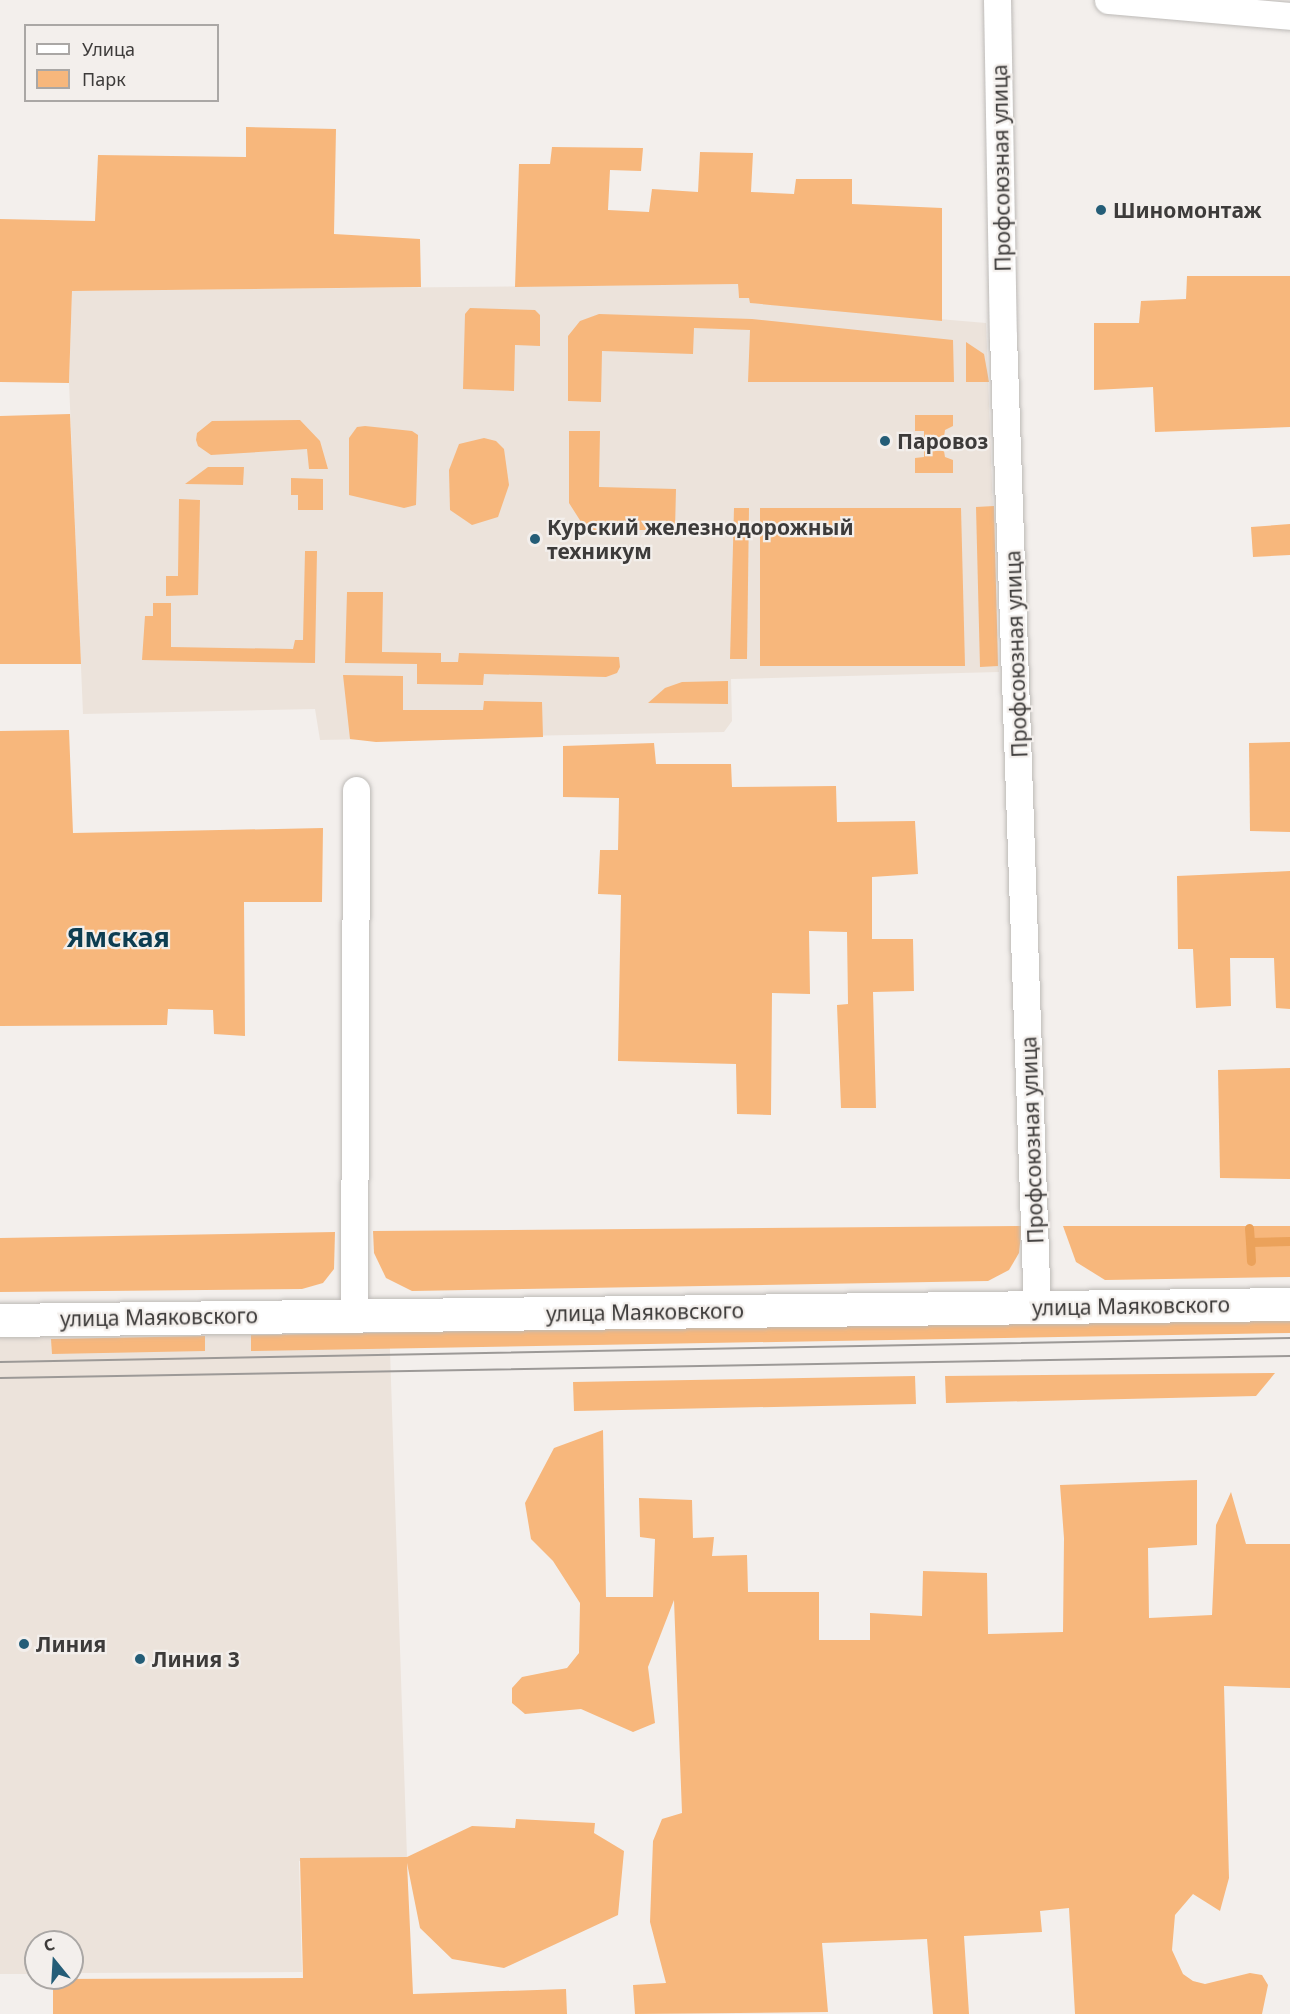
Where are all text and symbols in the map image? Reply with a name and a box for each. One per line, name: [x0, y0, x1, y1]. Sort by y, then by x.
legend: [24, 24, 219, 102]
text: Улица: [82, 37, 135, 61]
street label: Профсоюзная улица: [987, 64, 1015, 272]
text: Парк: [82, 67, 126, 91]
place label: Шиномонтаж: [1113, 197, 1262, 223]
marker: Шиномонтаж: [1094, 203, 1108, 217]
place label: Паровоз: [897, 428, 988, 454]
marker: Паровоз: [878, 434, 892, 448]
place label: Курский железнодорожный техникум: [547, 514, 854, 564]
marker: Курский железнодорожный техникум: [528, 532, 542, 546]
street label: Профсоюзная улица: [1000, 550, 1032, 758]
district label: Ямская: [66, 921, 170, 953]
street label: Профсоюзная улица: [1016, 1036, 1048, 1244]
street label: улица Маяковского: [1032, 1292, 1230, 1320]
street label: улица Маяковского: [546, 1298, 744, 1326]
street label: улица Маяковского: [60, 1303, 258, 1331]
place label: Линия: [36, 1631, 106, 1657]
marker: Линия: [17, 1637, 31, 1651]
place label: Линия 3: [152, 1646, 240, 1672]
marker: Линия 3: [133, 1652, 147, 1666]
north arrow: [24, 1930, 84, 1990]
text: С: [41, 1933, 57, 1957]

